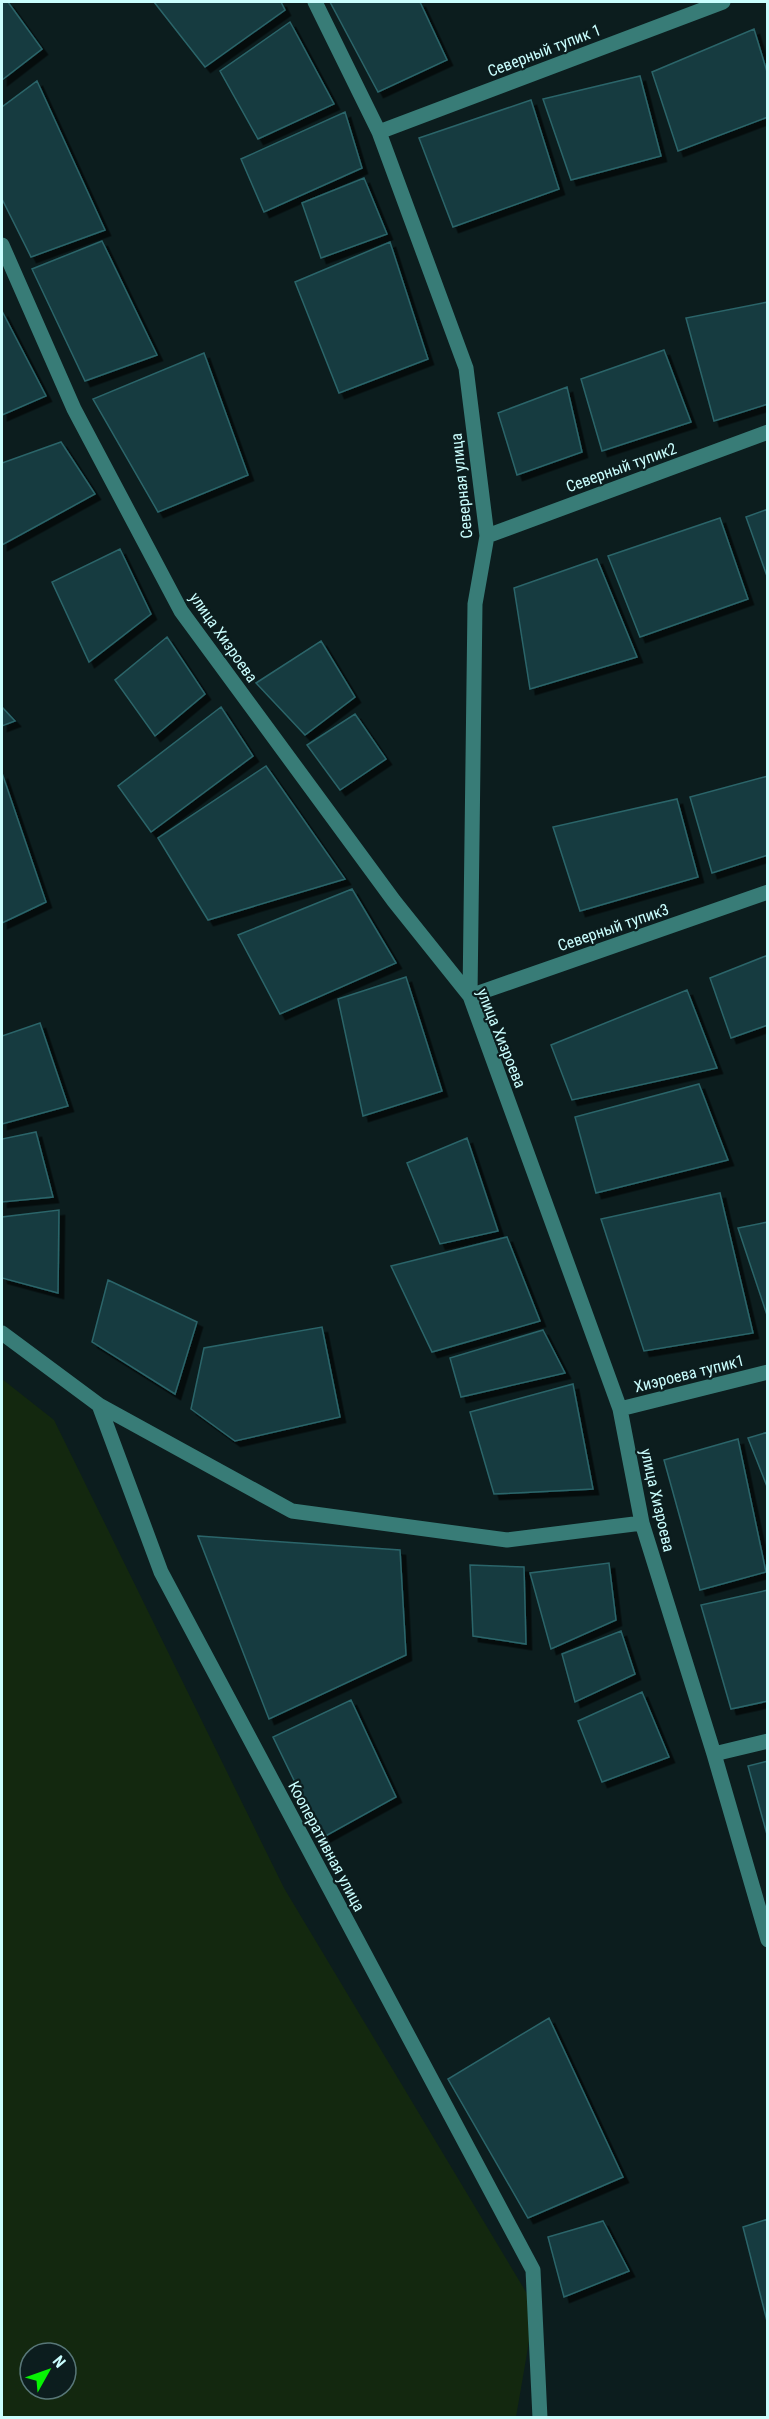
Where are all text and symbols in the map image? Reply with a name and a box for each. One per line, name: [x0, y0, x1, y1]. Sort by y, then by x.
street label: Северный тупик 1: [485, 20, 604, 81]
street label: Северная улица: [447, 432, 476, 540]
street label: Северный тупик2: [563, 439, 679, 496]
street label: улица Хизроева: [186, 589, 262, 686]
street label: Северный тупик3: [555, 900, 671, 955]
street label: улица Хизроева: [473, 986, 530, 1091]
street label: Хиэроева тупик1: [632, 1351, 746, 1396]
street label: улица Хизроева: [636, 1447, 679, 1554]
street label: Кооперативная улица: [284, 1778, 369, 1915]
north arrow: [18, 2341, 78, 2401]
text: N: [49, 2352, 70, 2372]

